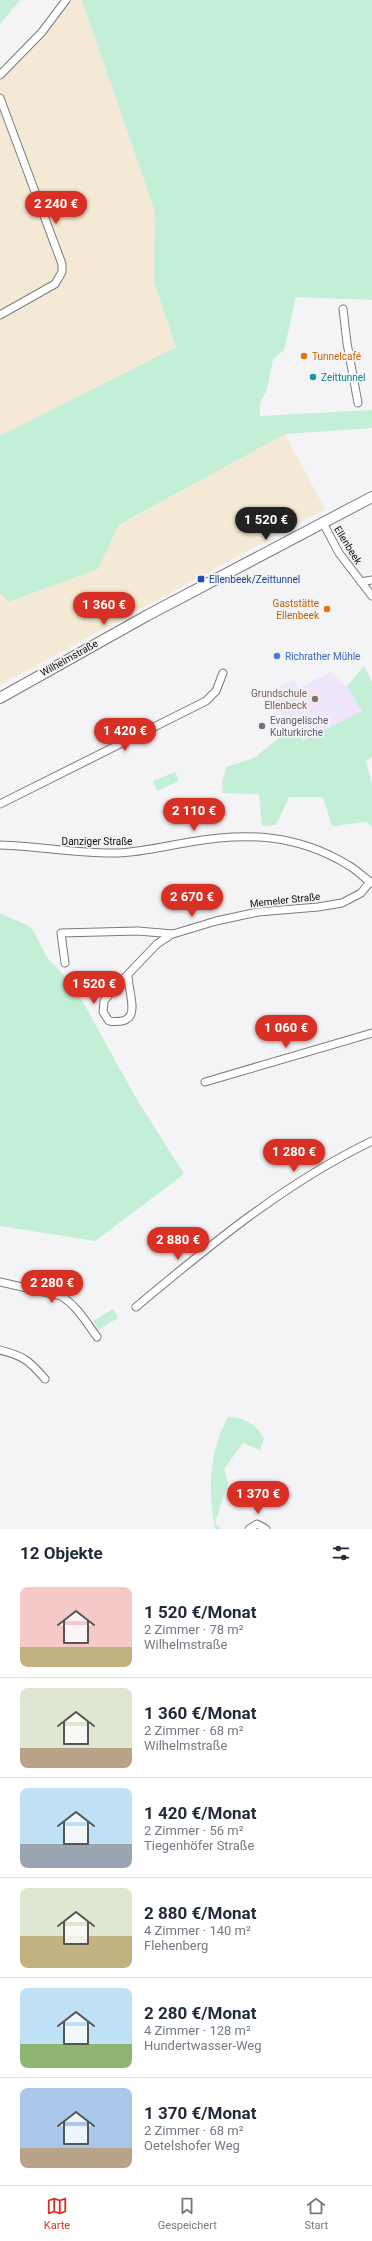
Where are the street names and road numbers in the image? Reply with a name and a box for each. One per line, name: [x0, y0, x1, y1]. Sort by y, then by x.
street label: Ellenbeek: [332, 524, 364, 567]
street label: Wilhelmstraße: [38, 638, 100, 678]
street label: Danziger Straße: [62, 836, 132, 847]
street label: Memeler Straße: [249, 891, 321, 909]

